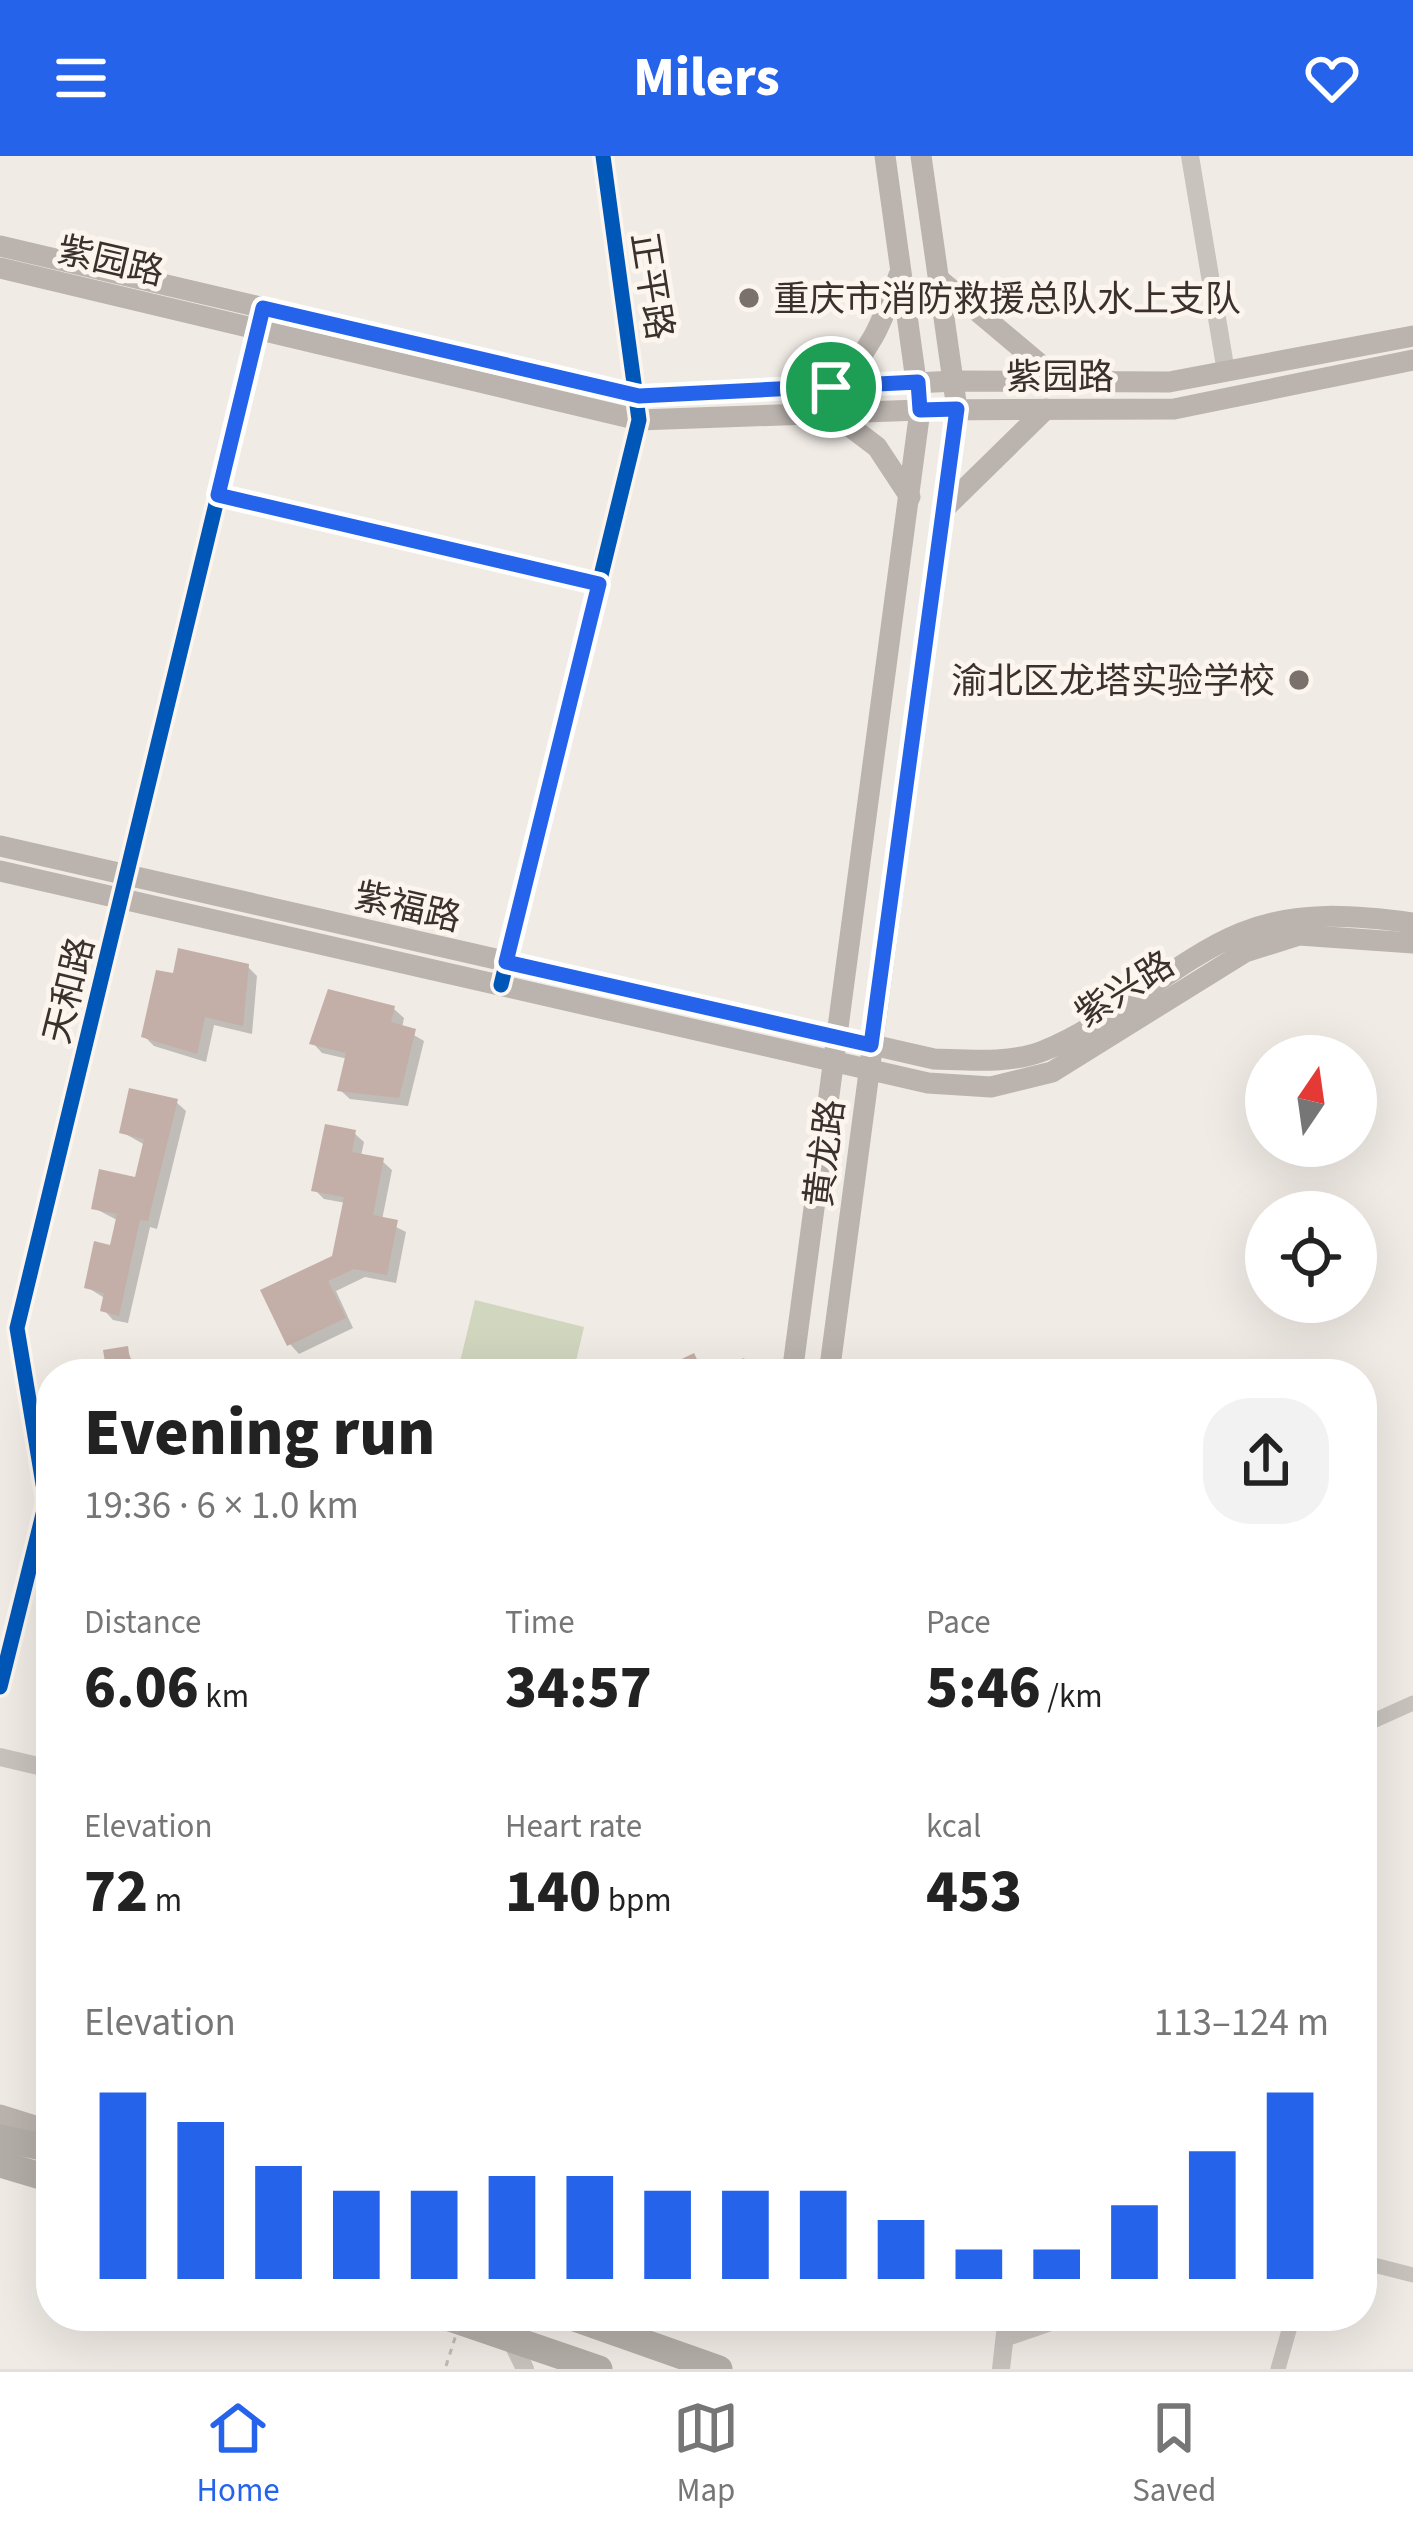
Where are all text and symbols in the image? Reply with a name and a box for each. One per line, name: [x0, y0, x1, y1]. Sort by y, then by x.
text: Milers: [633, 40, 780, 117]
icon: menu: [48, 45, 114, 111]
icon: heart: [1299, 45, 1365, 111]
street label: 紫园路: [52, 224, 169, 298]
street label: 正平路: [618, 229, 685, 344]
place label: 重庆市消防救援总队水上支队: [773, 274, 1241, 325]
marker: 重庆市消防救援总队水上支队: [736, 285, 762, 311]
pin: [780, 336, 882, 438]
street label: 紫园路: [1006, 352, 1114, 403]
icon: arrive: [798, 354, 864, 420]
place label: 渝北区龙塔实验学校: [951, 656, 1275, 707]
marker: 渝北区龙塔实验学校: [1286, 667, 1312, 693]
street label: 紫福路: [349, 870, 466, 944]
street label: 天和路: [32, 932, 107, 1049]
street label: 紫兴路: [1065, 939, 1184, 1040]
north arrow: [1245, 1035, 1377, 1167]
map controls: [1245, 1035, 1377, 1323]
street label: 黄龙路: [794, 1096, 857, 1210]
button: locate: [1245, 1191, 1377, 1323]
text: Evening run: [84, 1386, 435, 1480]
button: share: [1203, 1398, 1329, 1524]
text: 19:36 · 6 × 1.0 km: [84, 1478, 359, 1534]
text: Distance: [84, 1599, 201, 1646]
text: Time: [505, 1599, 575, 1646]
text: Pace: [926, 1599, 991, 1646]
text: 6.06: [84, 1646, 199, 1731]
text: 34:57: [505, 1646, 652, 1731]
text: 5:46: [926, 1646, 1041, 1731]
text: km: [199, 1673, 249, 1720]
text: /km: [1041, 1673, 1103, 1720]
text: Elevation: [84, 1803, 213, 1850]
text: Heart rate: [505, 1803, 642, 1850]
text: kcal: [926, 1803, 982, 1850]
text: 72: [84, 1850, 148, 1935]
text: 140: [505, 1850, 601, 1935]
text: 453: [926, 1850, 1022, 1935]
text: m: [148, 1877, 182, 1924]
text: bpm: [601, 1877, 672, 1924]
text: Elevation: [84, 1995, 236, 2051]
text: 113–124 m: [1154, 1995, 1329, 2051]
tab: Home: [197, 2395, 280, 2514]
tab: Map: [673, 2395, 739, 2514]
tab: Saved: [1132, 2395, 1216, 2514]

